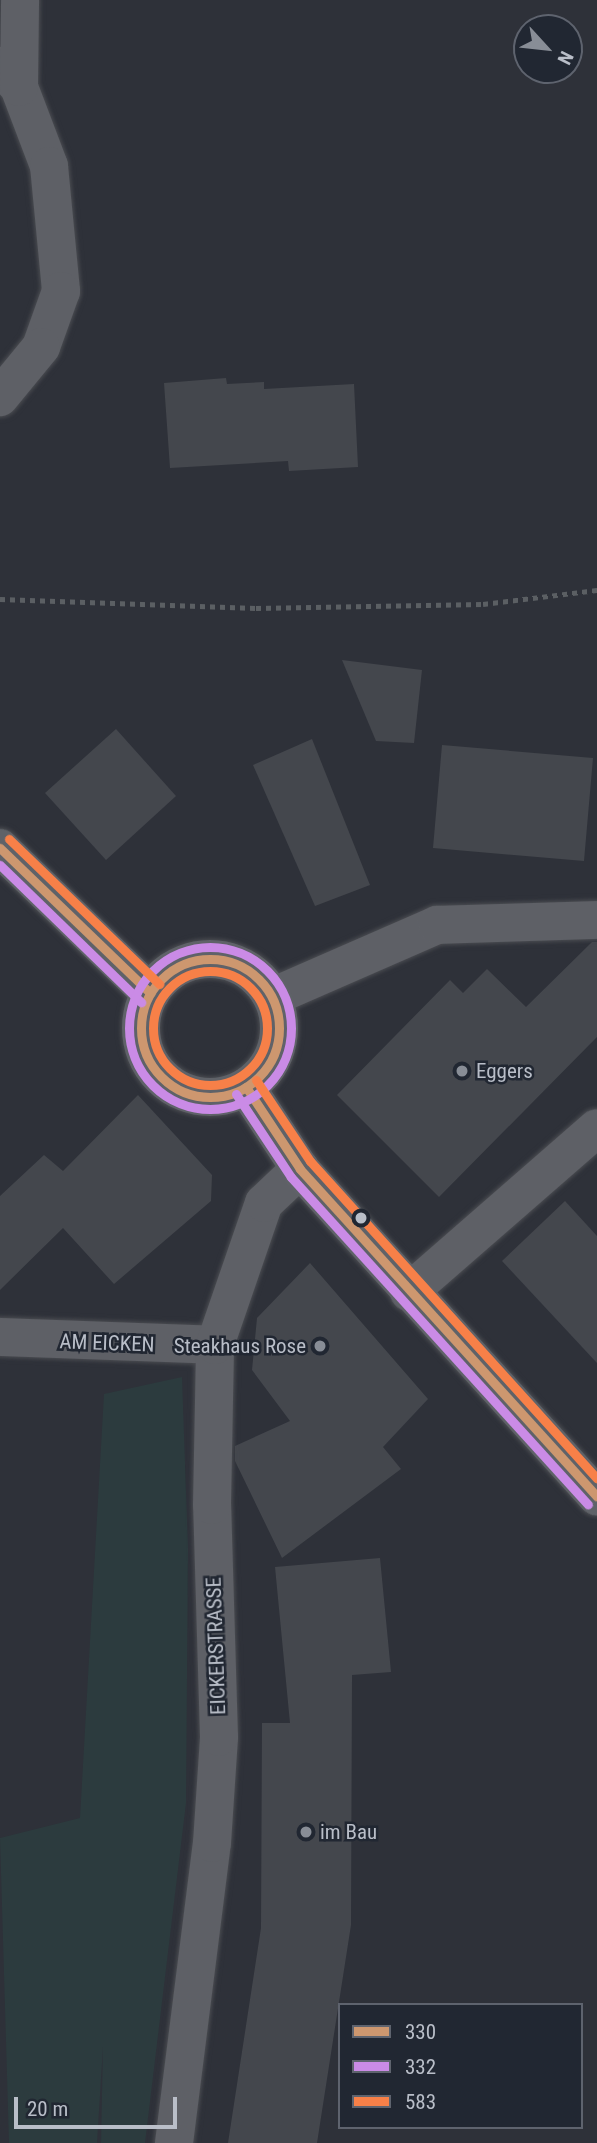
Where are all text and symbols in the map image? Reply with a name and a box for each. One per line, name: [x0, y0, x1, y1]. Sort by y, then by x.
north arrow: [513, 14, 583, 84]
text: N: [552, 47, 578, 68]
place label: Eggers: [476, 1058, 533, 1084]
marker: Eggers: [454, 1063, 470, 1079]
unlabelled marker: [354, 1211, 368, 1225]
street label: AM EICKEN: [59, 1329, 155, 1357]
place label: Steakhaus Rose: [174, 1333, 306, 1359]
marker: Steakhaus Rose: [312, 1338, 328, 1354]
street label: EICKERSTRASSE: [201, 1577, 231, 1715]
place label: im Bau: [320, 1819, 377, 1845]
marker: im Bau: [298, 1824, 314, 1840]
legend: [338, 2003, 583, 2129]
text: 330: [405, 2020, 436, 2044]
text: 332: [405, 2055, 436, 2079]
scale bar: [18, 2084, 180, 2128]
text: 583: [405, 2090, 436, 2114]
text: 20 m: [27, 2097, 68, 2121]

